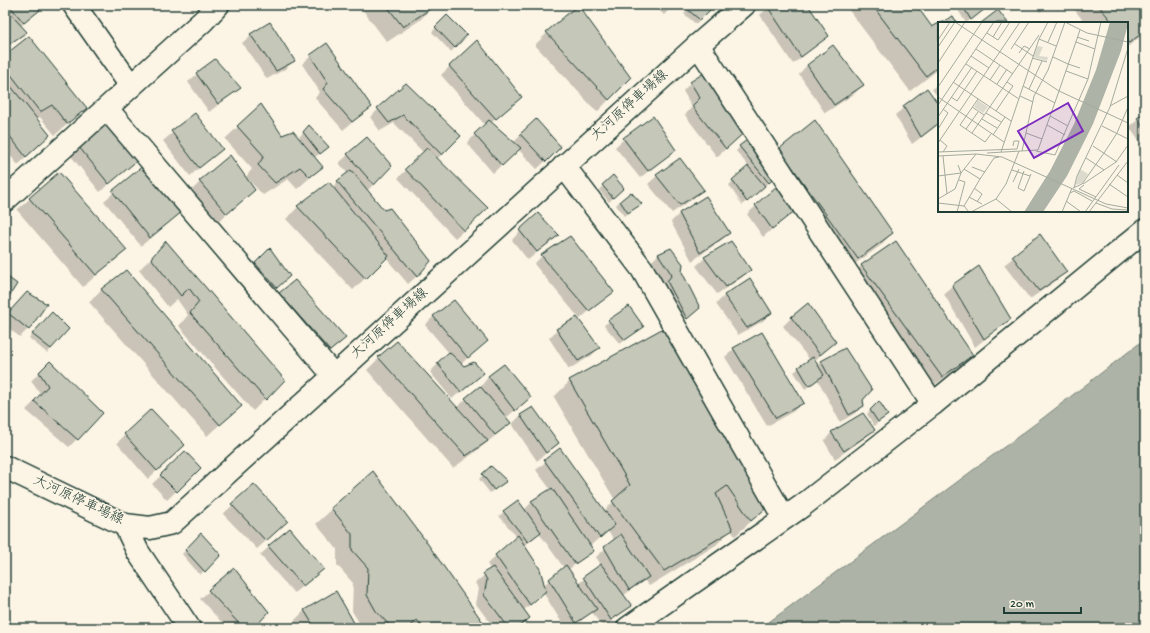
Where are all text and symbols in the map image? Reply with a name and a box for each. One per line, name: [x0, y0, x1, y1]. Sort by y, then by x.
inset map: [938, 22, 1128, 212]
street label: 大河原停車場線: [588, 67, 672, 145]
street label: 大河原停車場線: [348, 285, 432, 363]
street label: 大河原停車場線: [30, 473, 126, 529]
scale bar: [1004, 589, 1081, 615]
text: 20 m: [1010, 598, 1035, 612]

